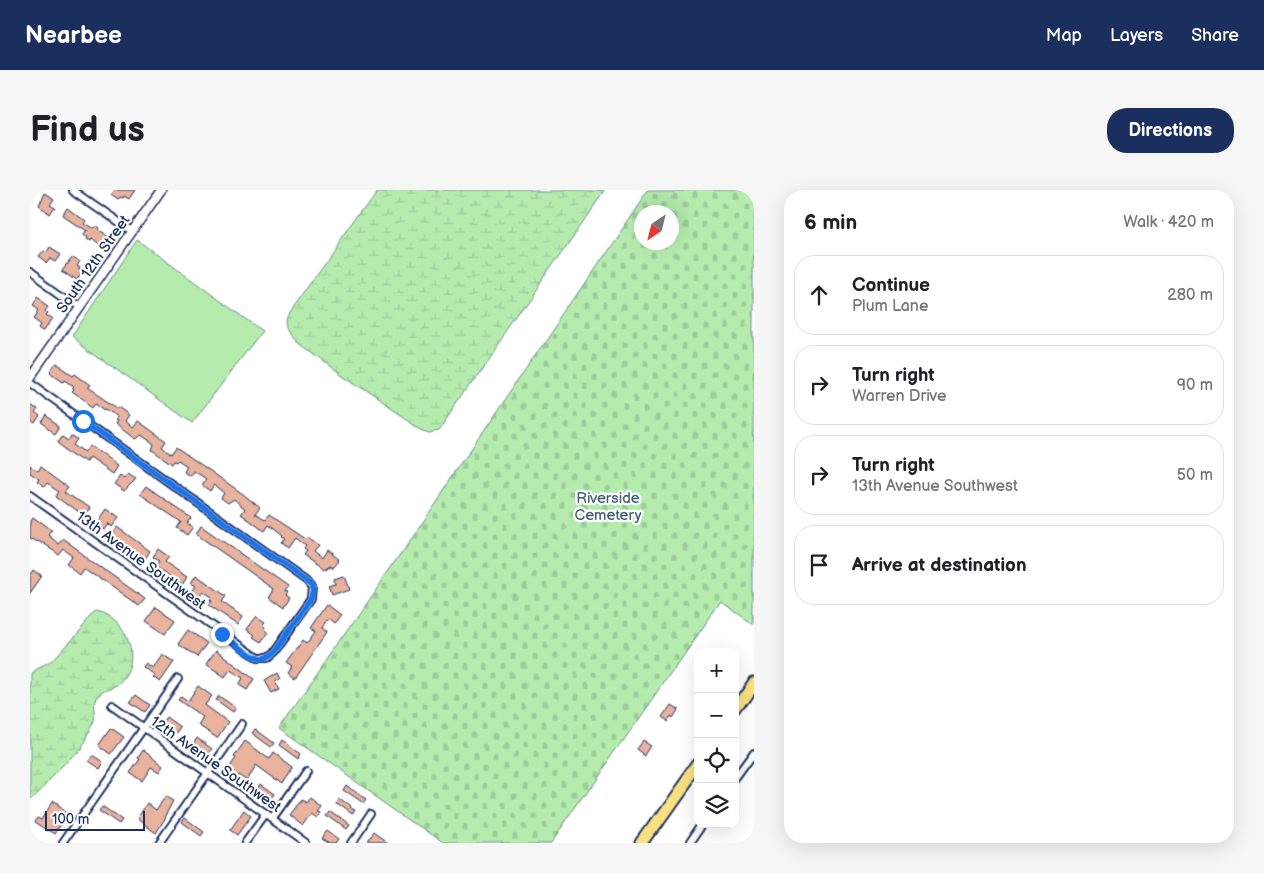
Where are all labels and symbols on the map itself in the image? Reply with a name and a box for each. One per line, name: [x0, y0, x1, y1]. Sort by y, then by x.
north arrow: [634, 205, 679, 250]
street label: South 12th Street: [53, 211, 134, 317]
route start: [72, 410, 95, 433]
park label: Riverside Cemetery: [575, 489, 642, 525]
street label: 13th Avenue Southwest: [72, 507, 210, 614]
route end: [211, 623, 234, 646]
street label: 12th Avenue Southwest: [147, 712, 285, 817]
scale bar: [45, 808, 145, 831]

